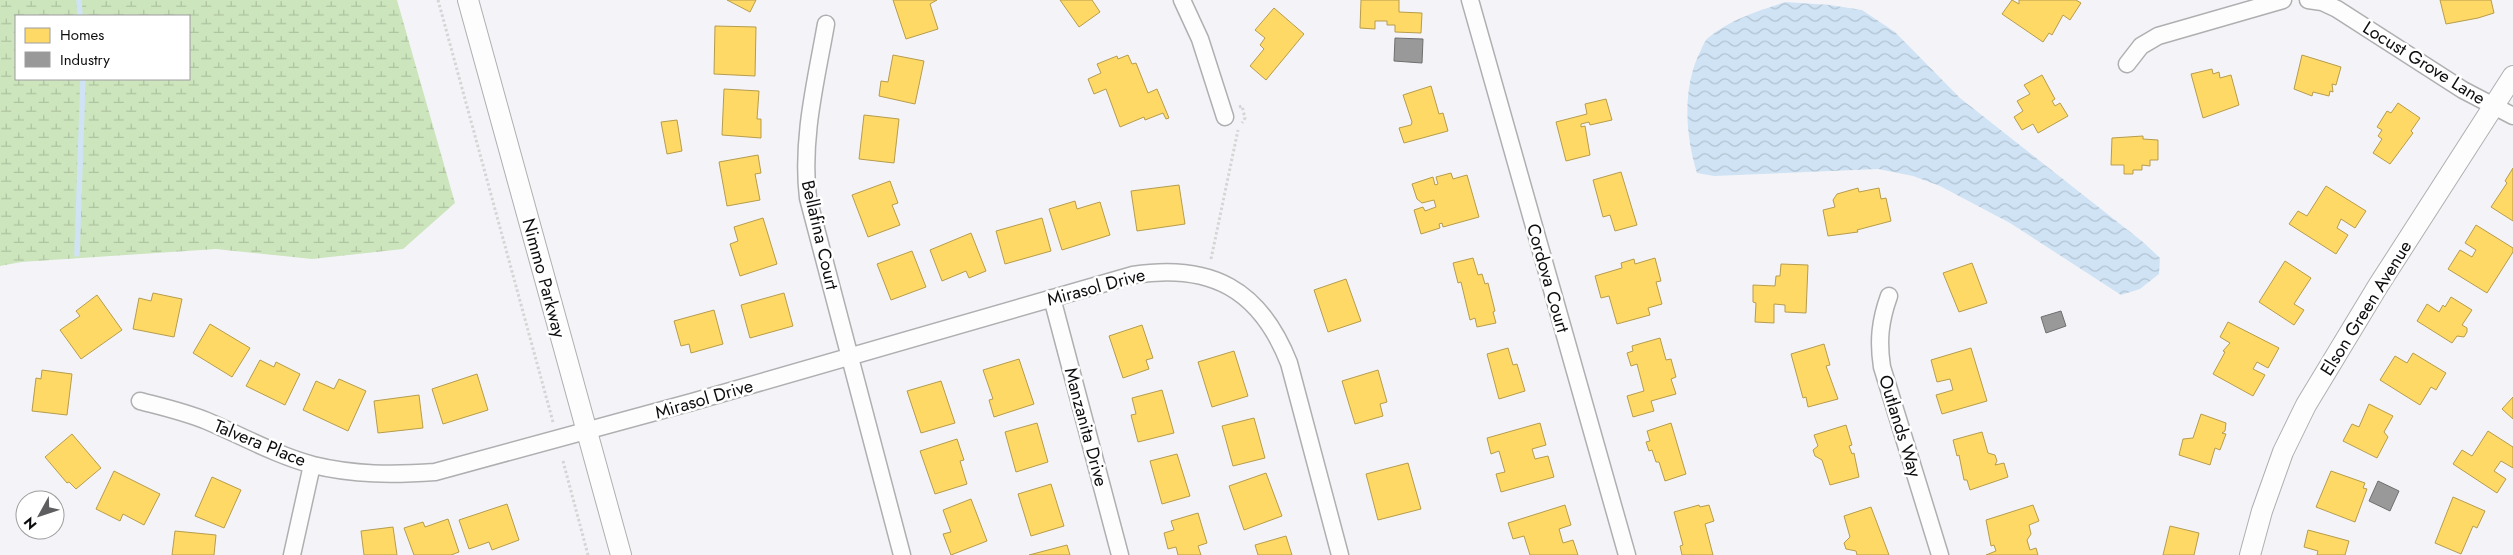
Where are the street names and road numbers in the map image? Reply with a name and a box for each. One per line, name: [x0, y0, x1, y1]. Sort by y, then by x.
street label: Locust Grove Lane: [2358, 15, 2490, 111]
street label: Bellafina Court: [795, 178, 845, 293]
street label: Nimmo Parkway: [516, 215, 572, 341]
street label: Cordova Court: [1520, 220, 1576, 336]
street label: Elson Green Avenue: [2314, 235, 2418, 381]
street label: Mirasol Drive: [1044, 261, 1148, 313]
street label: Manzanita Drive: [1058, 365, 1114, 489]
street label: Outlands Way: [1872, 372, 1928, 480]
street label: Mirasol Drive: [652, 373, 756, 425]
street label: Talvera Place: [210, 413, 310, 473]

